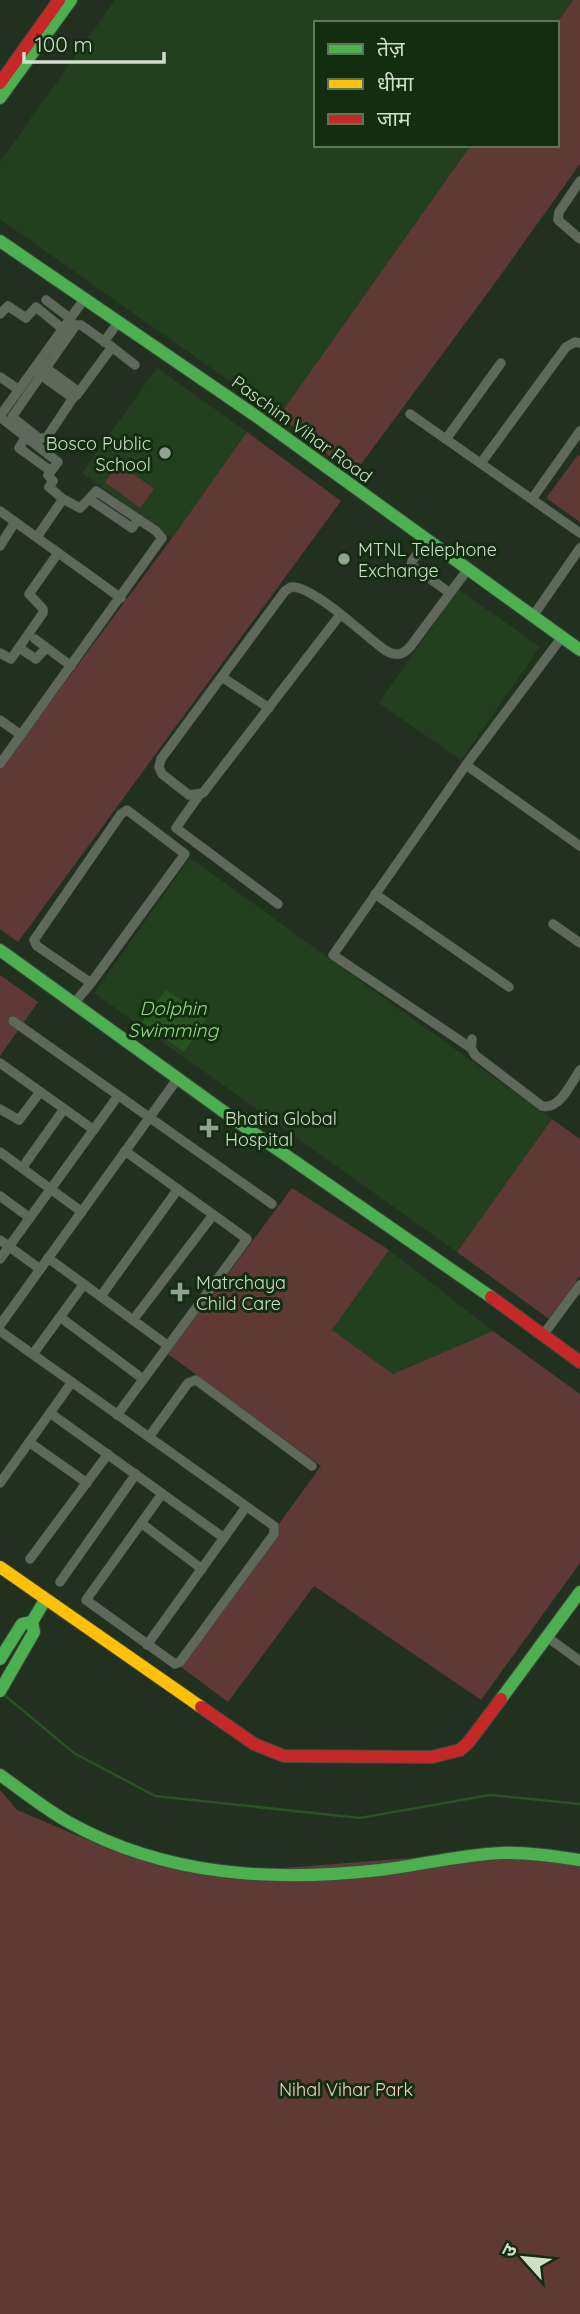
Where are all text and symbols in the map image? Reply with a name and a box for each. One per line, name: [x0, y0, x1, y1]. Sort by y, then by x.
scale bar: [24, 21, 164, 65]
legend: [314, 21, 559, 147]
text: 100 m: [35, 31, 93, 57]
text: तेज़: [377, 35, 405, 61]
text: धीमा: [377, 70, 414, 96]
text: जाम: [377, 105, 411, 131]
street label: Paschim Vihar Road: [227, 370, 377, 488]
place label: Bosco Public School: [46, 432, 151, 476]
marker: Bosco Public School: [157, 445, 173, 461]
place label: MTNL Telephone Exchange: [358, 538, 497, 582]
marker: MTNL Telephone Exchange: [336, 551, 352, 567]
water label: Dolphin Swimming: [128, 996, 219, 1042]
place label: Bhatia Global Hospital: [225, 1107, 337, 1151]
marker: Bhatia Global Hospital: [199, 1118, 219, 1138]
place label: Matrchaya Child Care: [196, 1271, 286, 1315]
marker: Matrchaya Child Care: [170, 1282, 190, 1302]
park label: Nihal Vihar Park: [279, 2078, 413, 2101]
north arrow: [489, 2223, 559, 2293]
text: उ: [496, 2239, 522, 2261]

